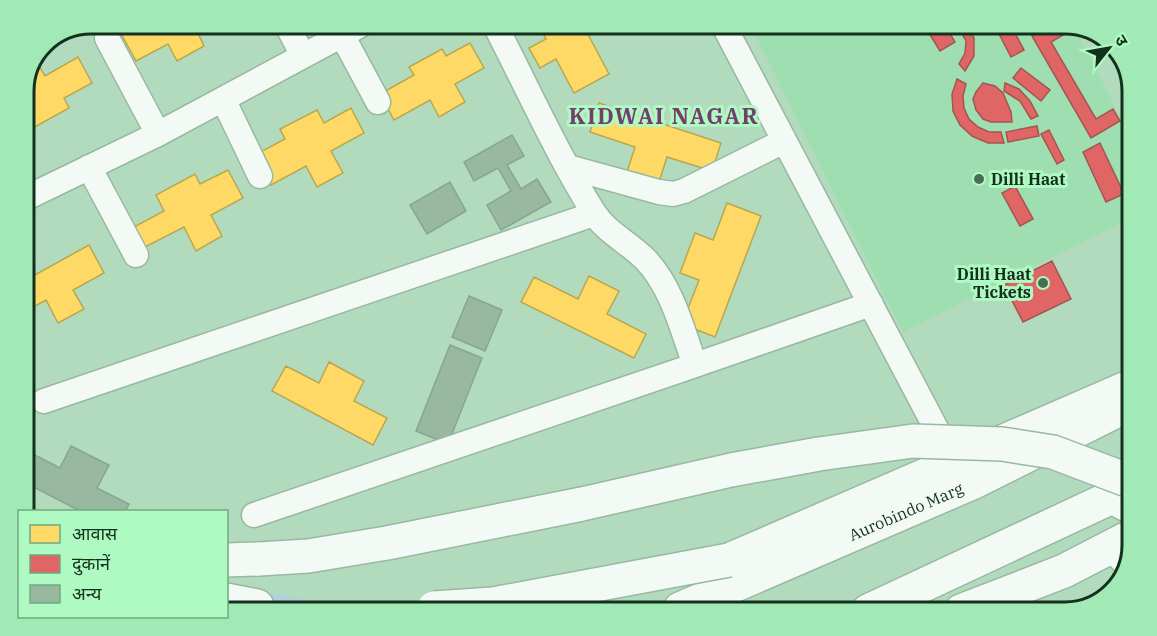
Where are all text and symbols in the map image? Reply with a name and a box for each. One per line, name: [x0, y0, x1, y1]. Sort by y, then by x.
north arrow: [1079, 18, 1139, 78]
text: उ: [1111, 31, 1133, 50]
district label: KIDWAI NAGAR: [569, 101, 759, 130]
place label: Dilli Haat: [991, 169, 1065, 189]
marker: Dilli Haat: [972, 172, 986, 186]
place label: Dilli Haat Tickets: [957, 264, 1031, 302]
marker: Dilli Haat Tickets: [1036, 276, 1050, 290]
street label: Aurobindo Marg: [846, 478, 966, 545]
legend: [18, 510, 228, 618]
text: आवास: [72, 522, 118, 545]
text: दुकानें: [72, 552, 111, 576]
text: अन्य: [72, 582, 102, 605]

